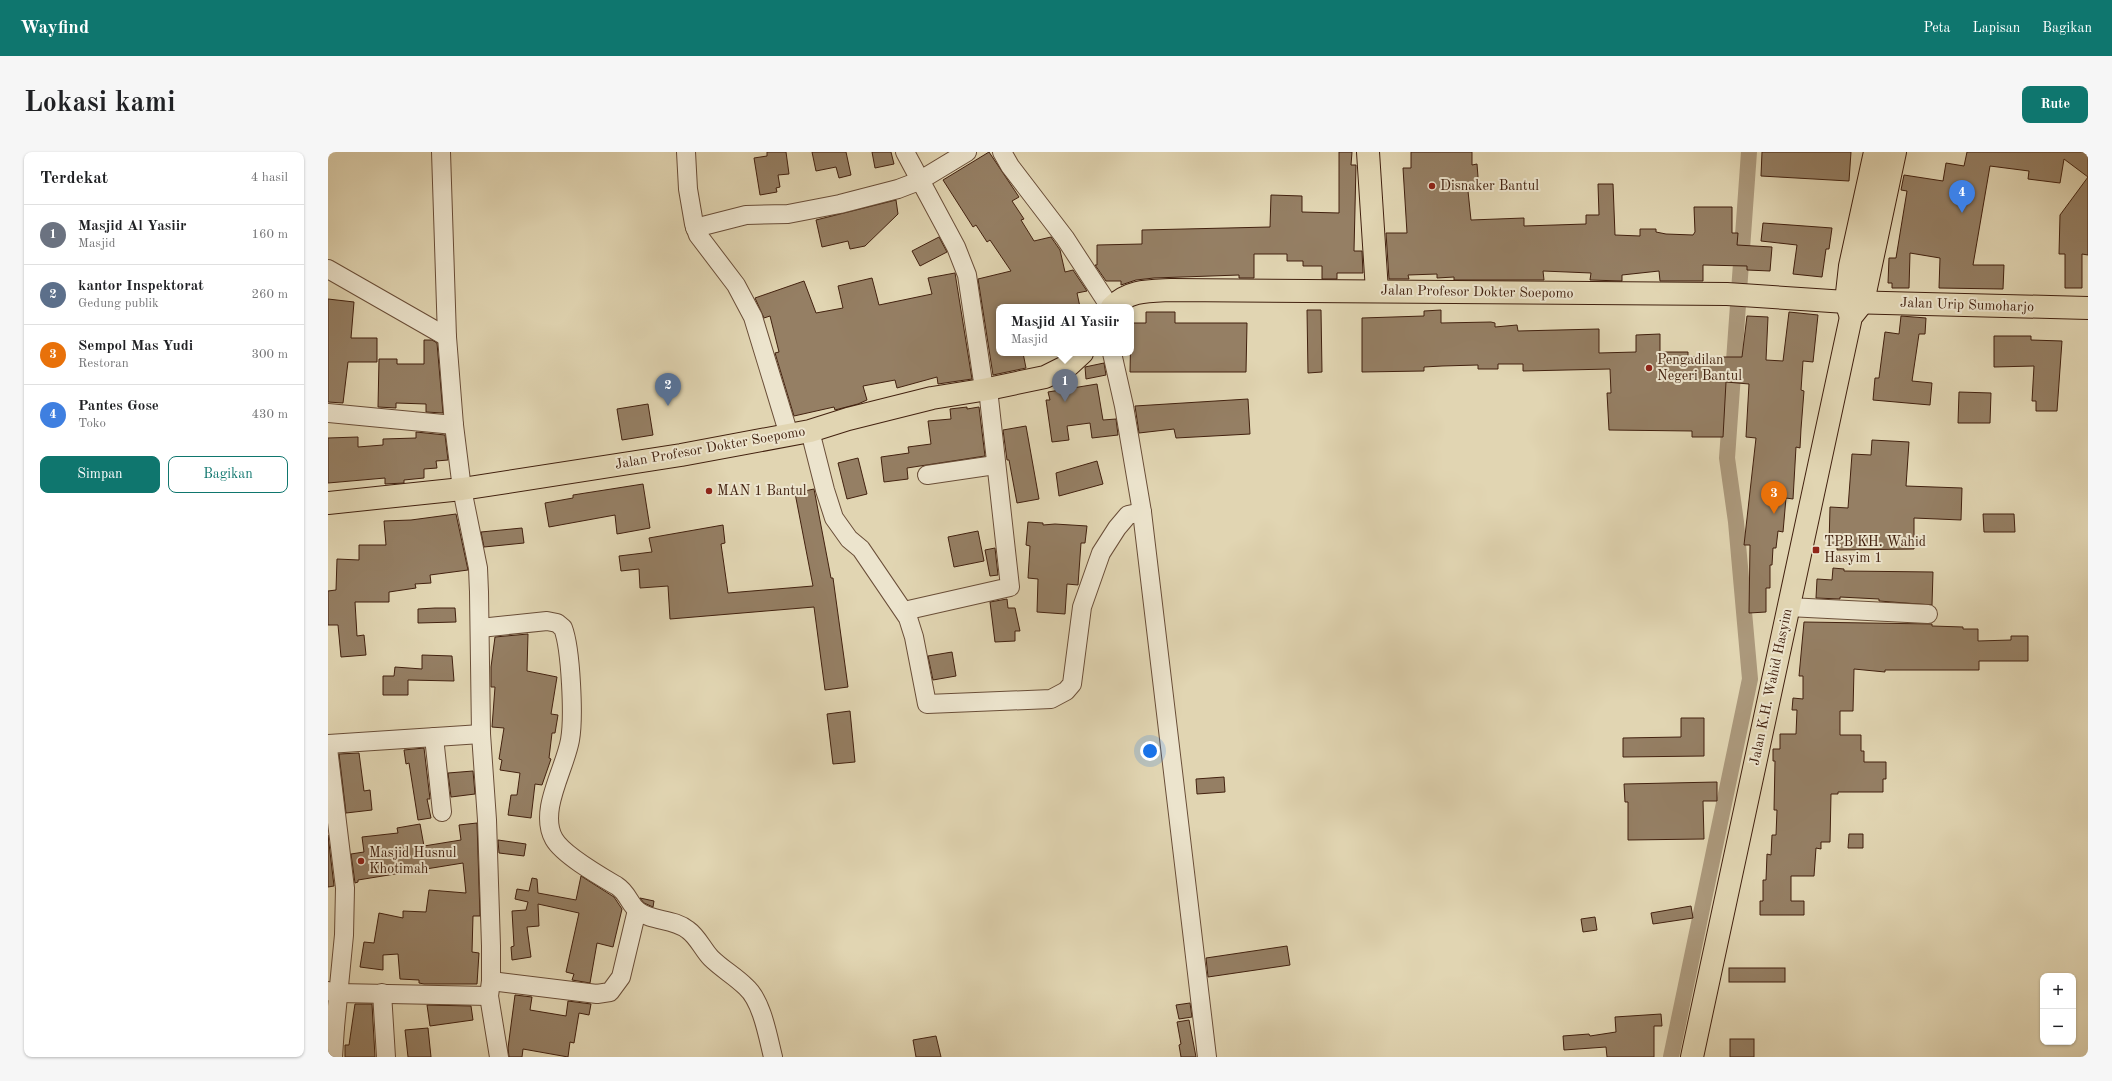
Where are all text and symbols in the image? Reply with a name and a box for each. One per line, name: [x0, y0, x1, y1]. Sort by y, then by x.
text: Wayfind: [20, 19, 89, 38]
text: Peta: [1923, 21, 1950, 35]
text: Lapisan: [1972, 21, 2020, 35]
text: Bagikan: [2042, 21, 2092, 35]
button: Rute: [2022, 86, 2088, 123]
text: Lokasi kami: [24, 90, 176, 118]
text: Terdekat: [40, 170, 108, 187]
text: 4 hasil: [251, 171, 288, 184]
place label: Disnaker Bantul: [1440, 179, 1539, 193]
pin: 4: [1949, 180, 1975, 213]
marker: Disnaker Bantul: [1427, 181, 1437, 191]
text: Masjid Al Yasiir: [78, 219, 187, 234]
text: 1: [49, 228, 57, 241]
text: 160 m: [251, 228, 288, 241]
text: Masjid: [78, 237, 115, 250]
text: kantor Inspektorat: [78, 279, 204, 294]
street label: Jalan Profesor Dokter Soepomo: [1380, 283, 1574, 301]
text: 2: [49, 288, 57, 301]
text: 260 m: [251, 288, 288, 301]
street label: Jalan Urip Sumoharjo: [1900, 296, 2034, 314]
text: Gedung publik: [78, 297, 159, 310]
popup: [996, 304, 1134, 356]
text: Masjid Al Yasiir: [1011, 315, 1119, 330]
text: Masjid: [1011, 333, 1048, 346]
text: Sempol Mas Yudi: [78, 339, 193, 354]
text: 3: [49, 348, 57, 361]
text: 300 m: [251, 348, 288, 361]
place label: Pengadilan Negeri Bantul: [1657, 353, 1742, 383]
text: Restoran: [78, 357, 129, 370]
marker: Pengadilan Negeri Bantul: [1644, 363, 1654, 373]
pin: 1: [1052, 369, 1078, 402]
pin: 2: [655, 373, 681, 406]
text: Pantes Gose: [78, 399, 159, 414]
text: 4: [49, 408, 57, 421]
text: 430 m: [251, 408, 288, 421]
text: Toko: [78, 417, 106, 430]
street label: Jalan Profesor Dokter Soepomo: [614, 424, 806, 472]
button: Simpan: [40, 456, 160, 493]
button: Bagikan: [168, 456, 288, 493]
pin: 3: [1761, 481, 1787, 514]
place label: MAN 1 Bantul: [717, 484, 807, 498]
marker: MAN 1 Bantul: [704, 486, 714, 496]
place label: TPB KH. Wahid Hasyim 1: [1824, 535, 1926, 565]
marker: TPB KH. Wahid Hasyim 1: [1811, 545, 1821, 555]
street label: Jalan K.H. Wahid Hasyim: [1748, 607, 1794, 767]
your location: [1140, 741, 1160, 761]
place label: Masjid Husnul Khotimah: [369, 846, 457, 876]
marker: Masjid Husnul Khotimah: [356, 856, 366, 866]
map controls: [2040, 973, 2076, 1045]
button: +: [2040, 973, 2076, 1009]
button: −: [2040, 1009, 2076, 1045]

